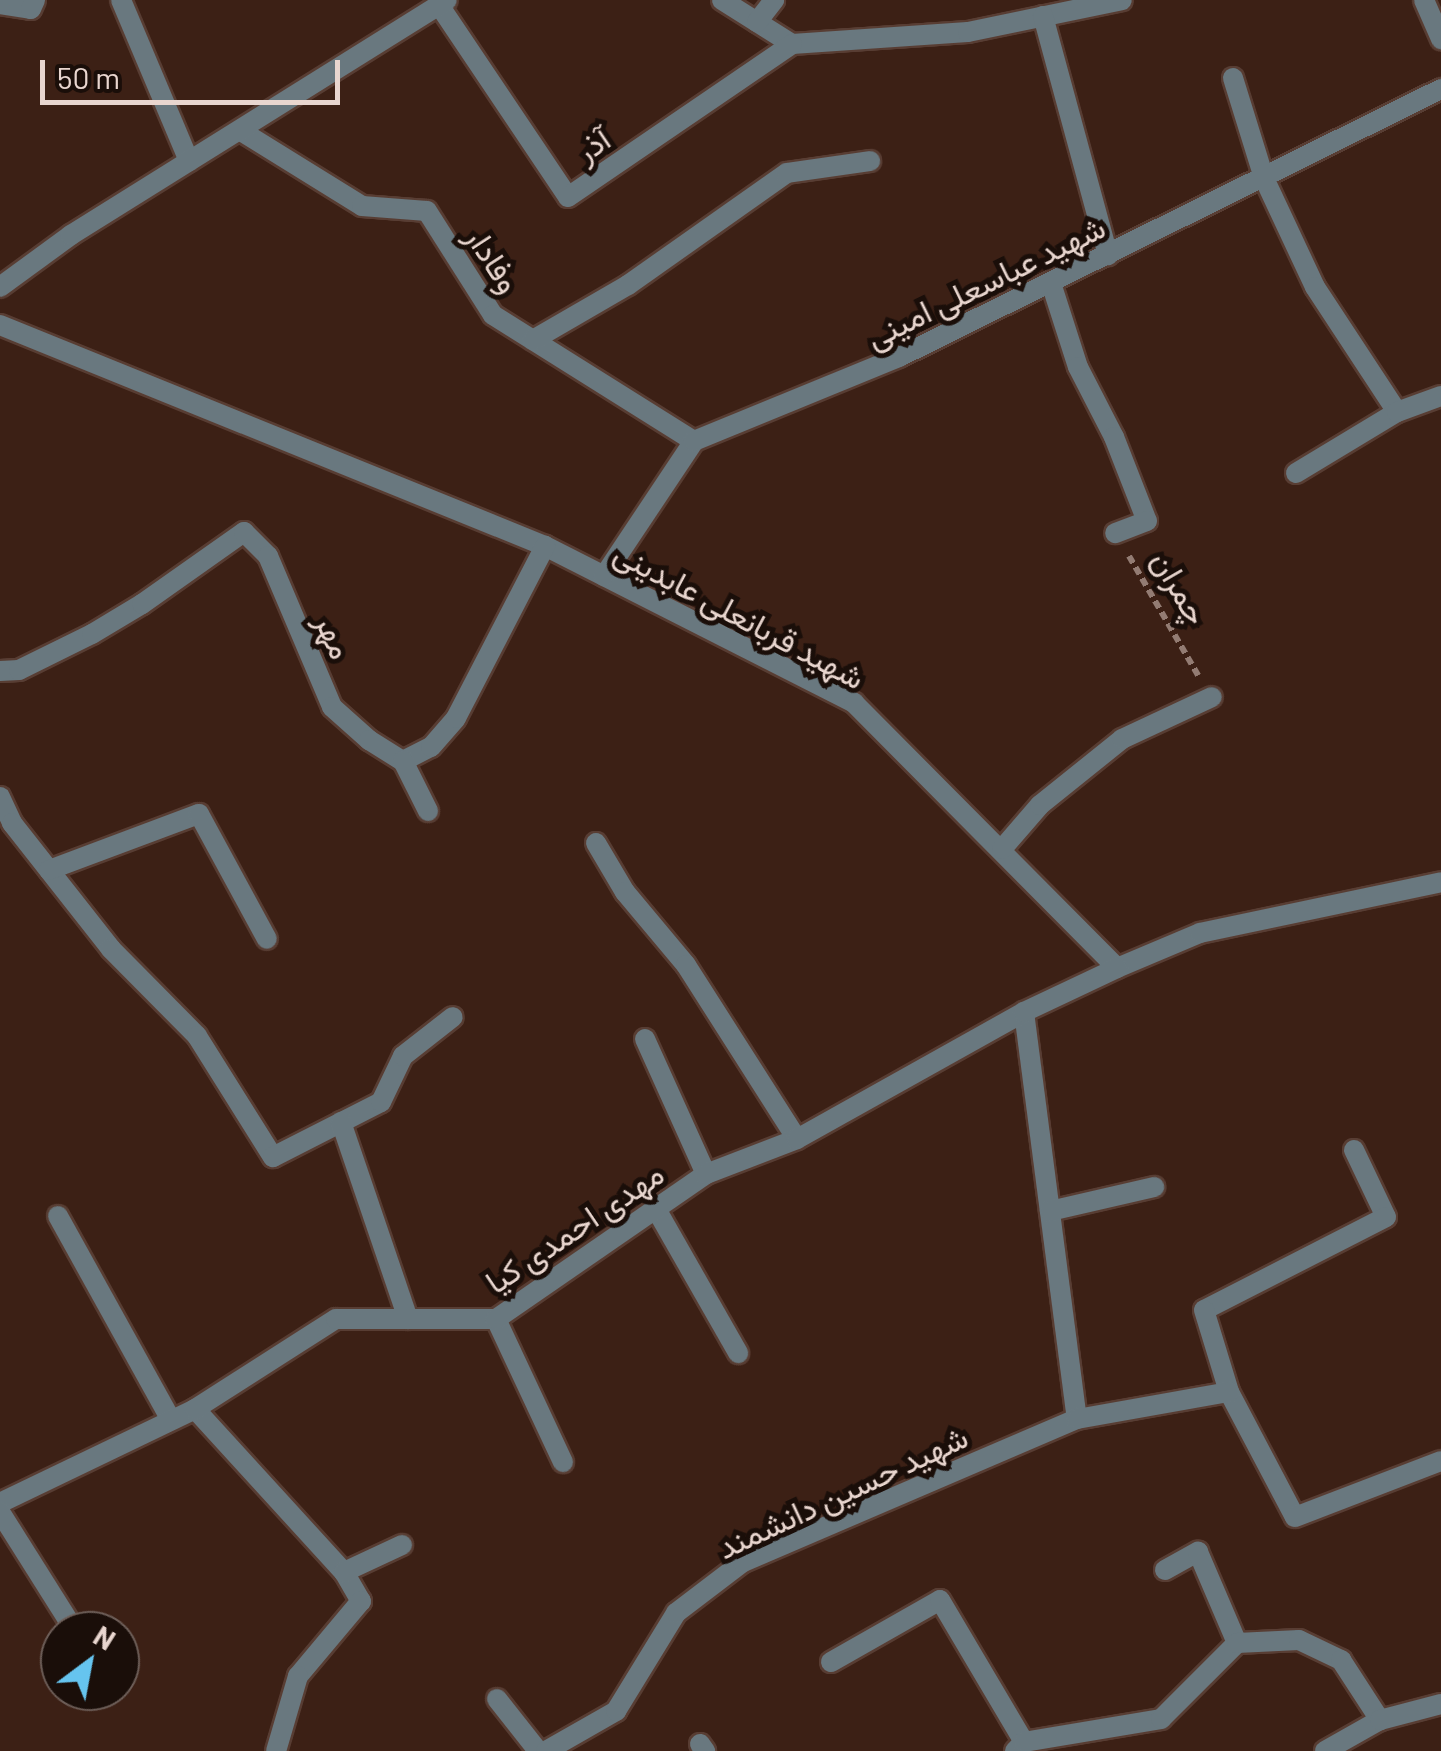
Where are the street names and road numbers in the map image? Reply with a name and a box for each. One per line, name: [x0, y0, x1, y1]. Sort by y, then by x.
street label: آذر: [567, 119, 617, 169]
street label: شهید عباسعلی امینی: [859, 207, 1111, 355]
street label: وفادار: [459, 219, 529, 299]
street label: شهید قربانعلی عابدینی: [608, 532, 872, 696]
street label: چمران: [1145, 543, 1217, 631]
street label: مهر: [308, 608, 362, 664]
street label: مهدی احمدی کیا: [478, 1153, 670, 1301]
street label: شهید حسین دانشمند: [711, 1416, 973, 1566]

